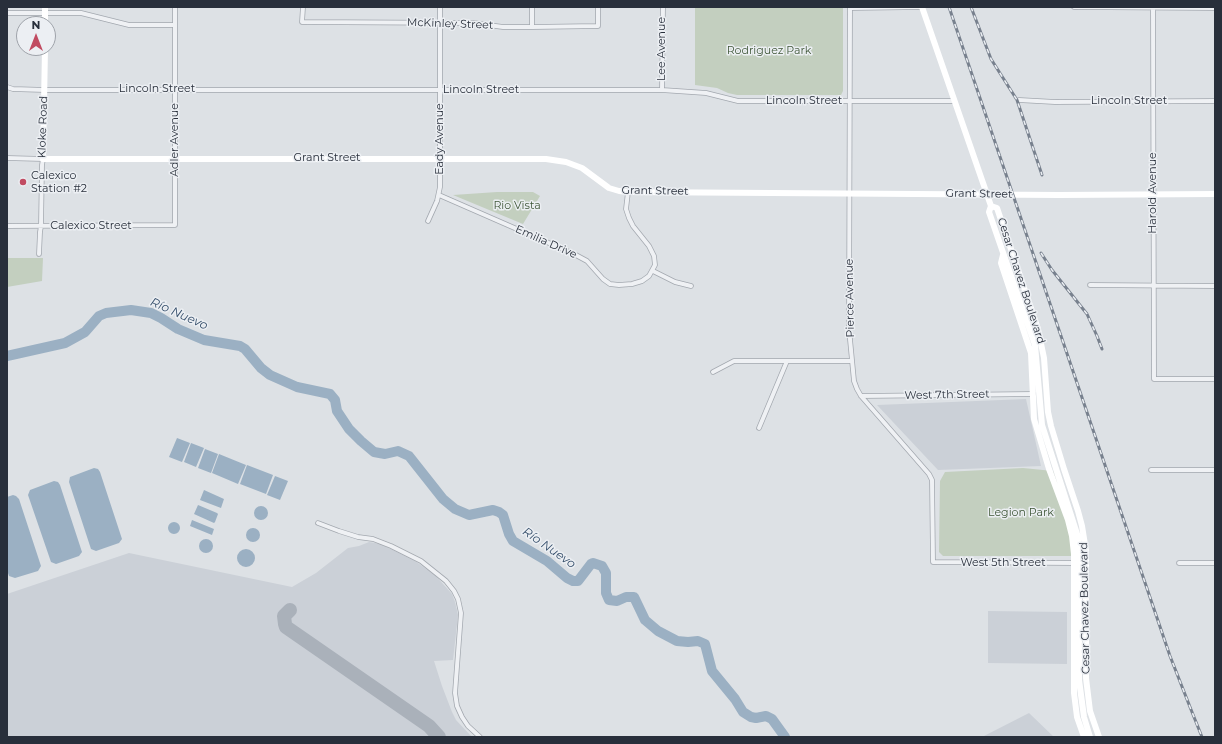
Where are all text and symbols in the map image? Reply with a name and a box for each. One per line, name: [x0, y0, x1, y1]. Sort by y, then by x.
north arrow: [16, 16, 56, 56]
street label: McKinley Street: [407, 16, 493, 32]
street label: Lee Avenue: [655, 17, 669, 81]
text: N: [32, 18, 40, 32]
park label: Rodriguez Park: [727, 44, 811, 58]
street label: Lincoln Street: [119, 82, 195, 96]
street label: Lincoln Street: [443, 83, 519, 97]
street label: Lincoln Street: [766, 94, 842, 108]
street label: Lincoln Street: [1091, 94, 1167, 108]
street label: Kloke Road: [35, 96, 51, 158]
street label: Adler Avenue: [168, 103, 182, 177]
street label: Eady Avenue: [433, 103, 447, 175]
street label: Grant Street: [294, 151, 360, 165]
street label: Harold Avenue: [1146, 152, 1160, 234]
place label: Calexico Station #2: [31, 169, 87, 195]
marker: Calexico Station #2: [18, 177, 28, 187]
street label: Grant Street: [621, 184, 689, 198]
street label: Grant Street: [945, 187, 1013, 201]
park label: Rio Vista: [493, 199, 541, 213]
street label: Cesar Chavez Boulevard: [994, 216, 1048, 346]
street label: Calexico Street: [50, 219, 132, 233]
street label: Emilia Drive: [513, 223, 579, 261]
street label: Pierce Avenue: [843, 258, 857, 338]
water label: Río Nuevo: [148, 295, 210, 333]
street label: West 7th Street: [904, 388, 990, 402]
park label: Legion Park: [988, 506, 1054, 520]
water label: Río Nuevo: [520, 525, 578, 571]
street label: Cesar Chavez Boulevard: [1077, 542, 1093, 674]
street label: West 5th Street: [960, 556, 1046, 570]

